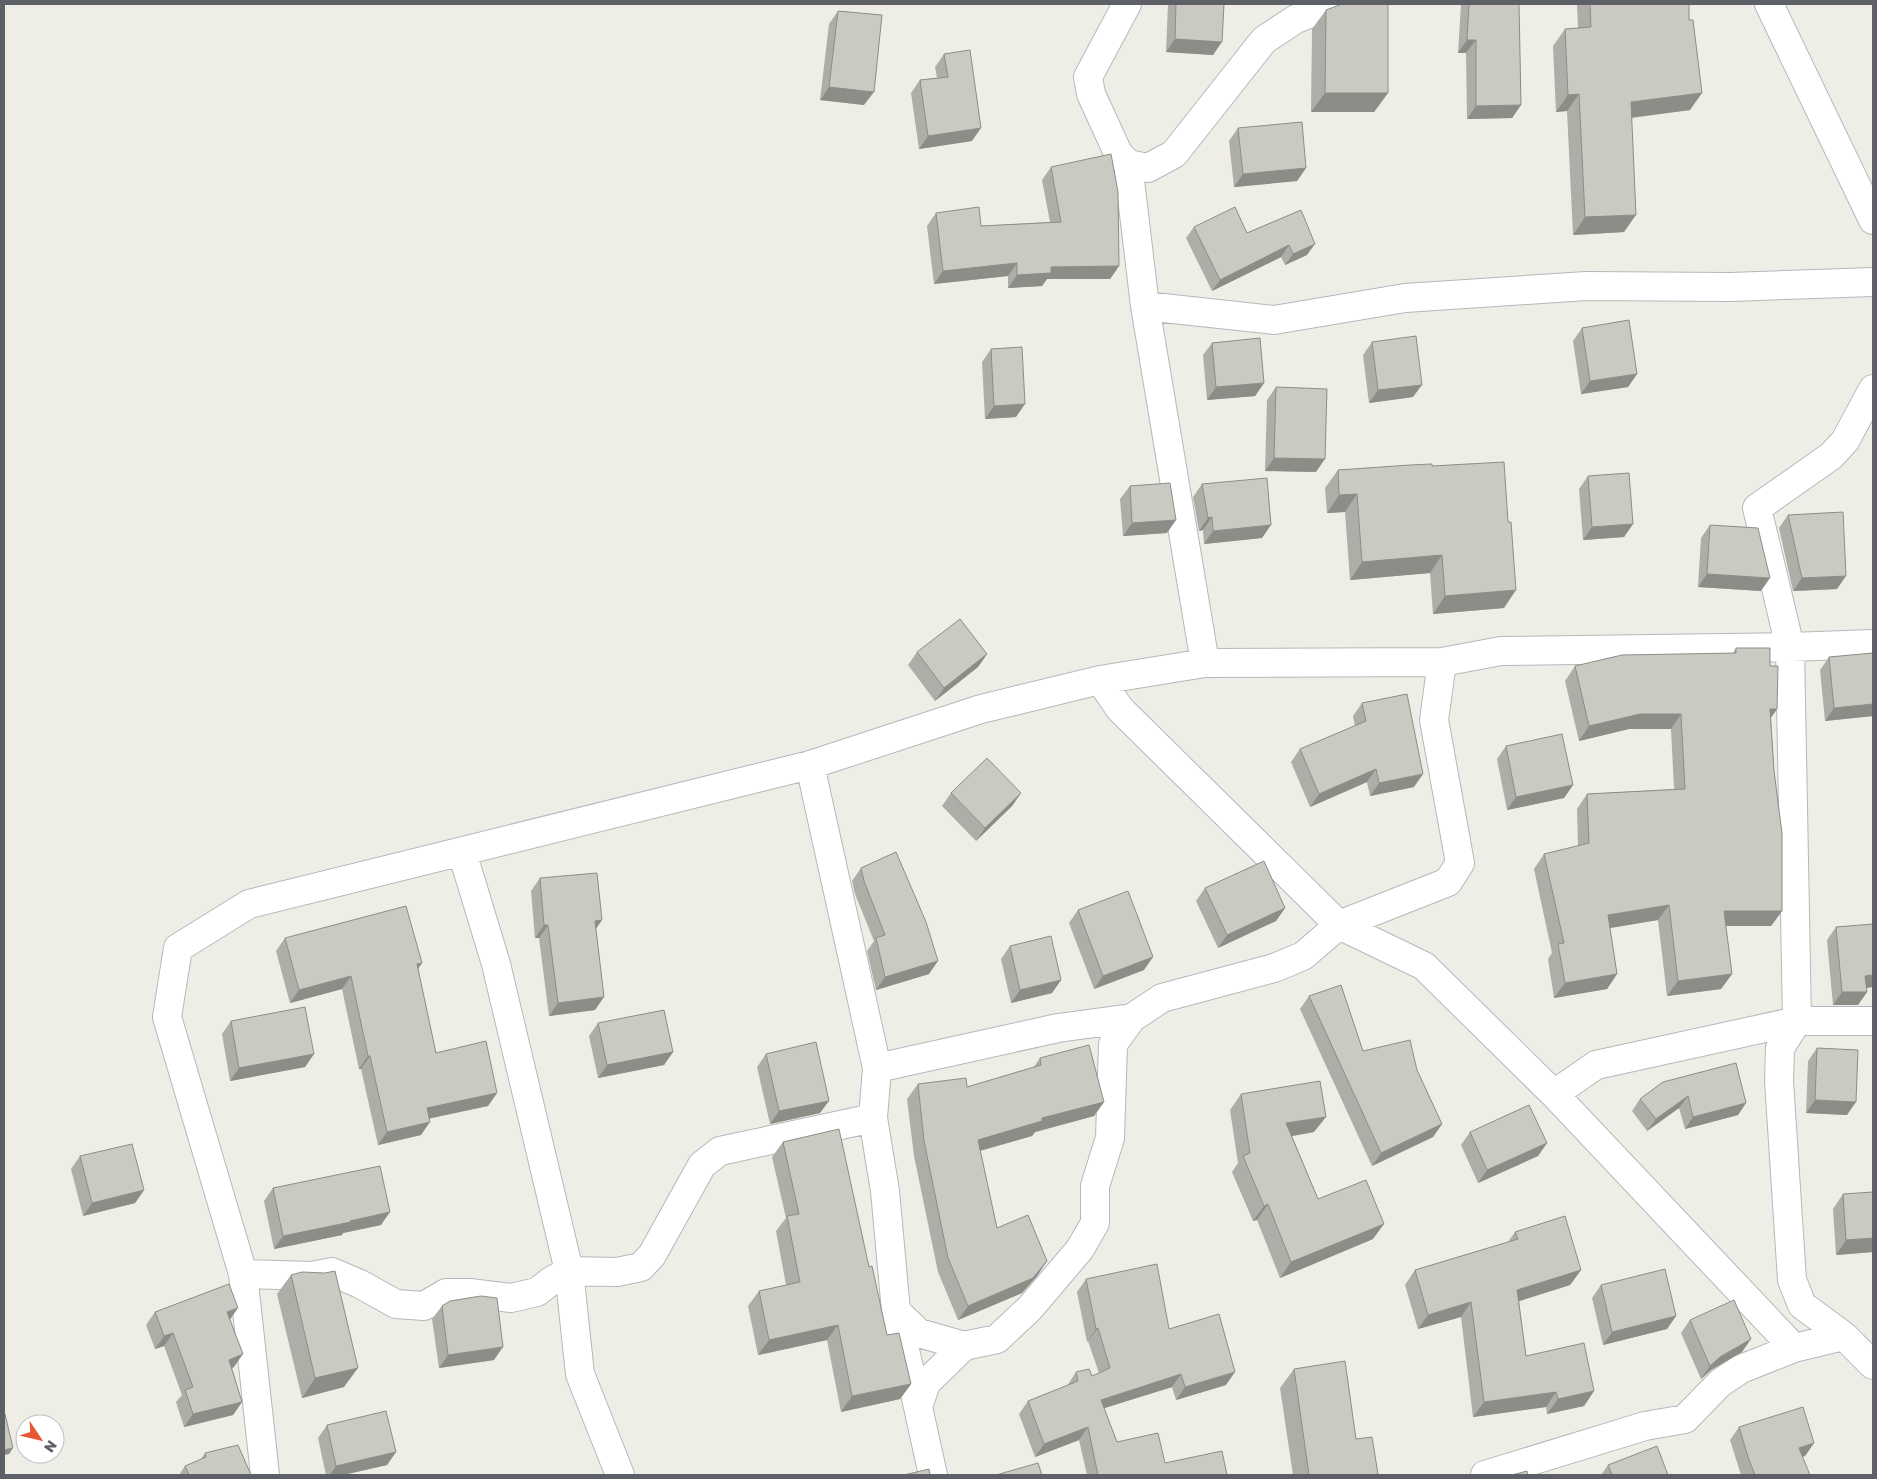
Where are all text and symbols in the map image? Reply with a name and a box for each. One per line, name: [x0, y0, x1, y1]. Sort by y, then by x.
north arrow: [15, 1414, 65, 1464]
text: N: [41, 1438, 61, 1456]

